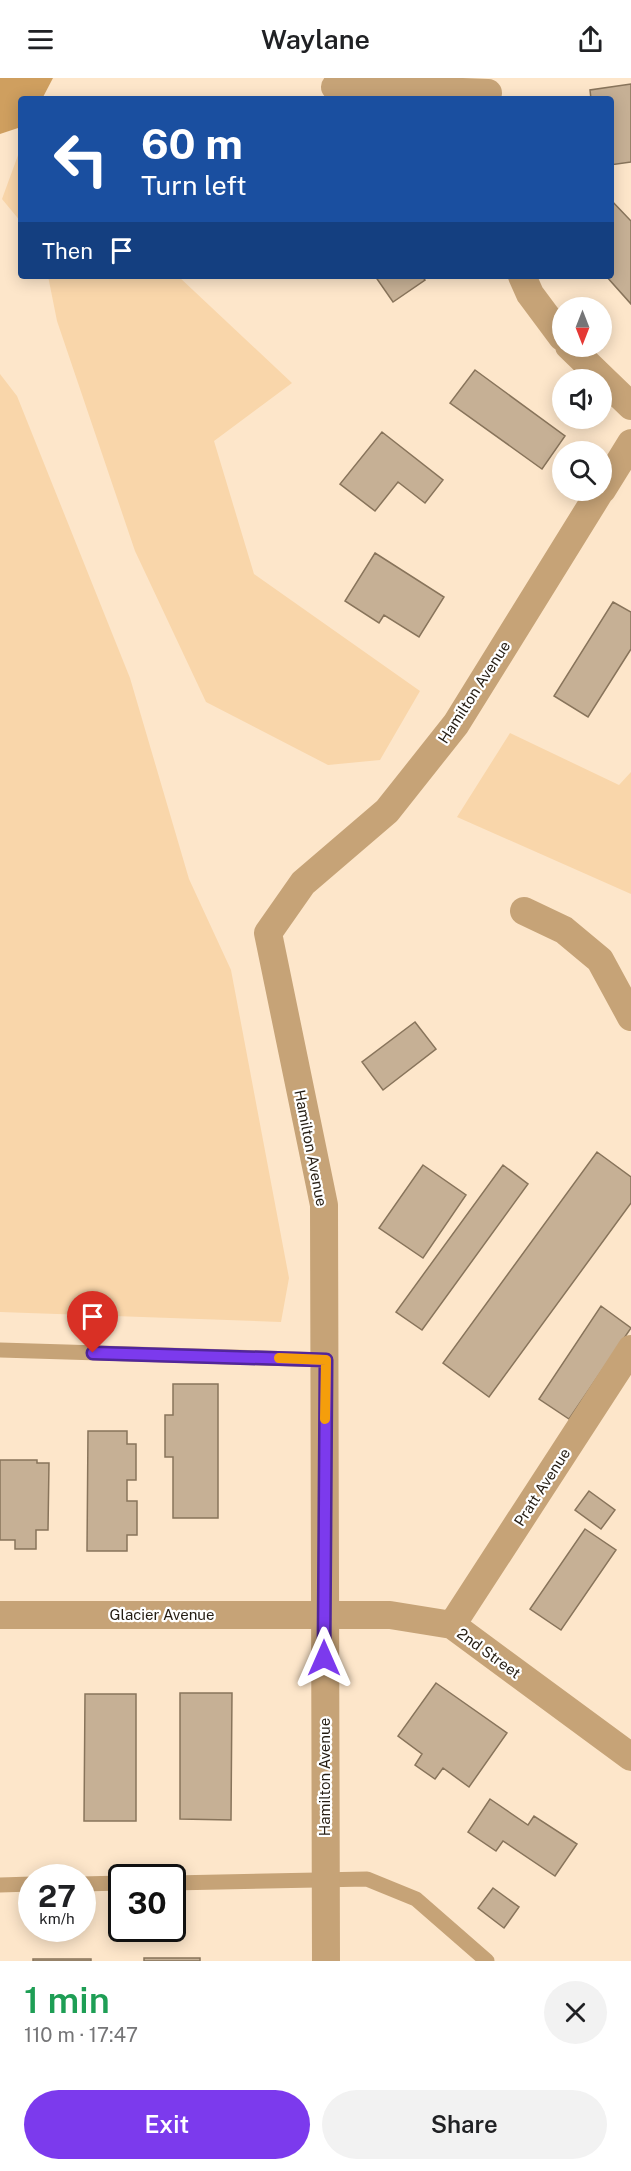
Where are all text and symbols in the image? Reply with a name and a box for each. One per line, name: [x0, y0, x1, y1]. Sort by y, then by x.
icon: menu: [24, 23, 57, 56]
text: Waylane: [261, 23, 370, 55]
icon: share: [574, 23, 607, 56]
text: 60 m: [141, 119, 243, 168]
icon: left: [42, 120, 120, 198]
text: Turn left: [141, 169, 247, 201]
icon: arrive: [105, 234, 138, 267]
text: Then: [42, 238, 93, 264]
north arrow: [552, 297, 612, 357]
map controls: [552, 297, 612, 501]
button: sound: [552, 369, 612, 429]
button: search: [552, 441, 612, 501]
street label: Hamilton Avenue: [435, 638, 513, 746]
street label: Hamilton Avenue: [291, 1088, 331, 1208]
pin: [67, 1291, 118, 1353]
icon: arrive: [76, 1300, 109, 1333]
street label: Pratt Avenue: [511, 1445, 573, 1529]
street label: Glacier Avenue: [109, 1606, 215, 1623]
street label: 2nd Street: [454, 1624, 524, 1682]
position arrow: [292, 1626, 356, 1690]
street label: Hamilton Avenue: [316, 1718, 333, 1836]
speed limit sign: 30: [108, 1864, 186, 1942]
text: 27: [38, 1878, 76, 1914]
text: km/h: [39, 1910, 75, 1927]
text: 1 min: [24, 1979, 110, 2021]
button: close: [544, 1981, 607, 2044]
text: 110 m · 17:47: [24, 2023, 138, 2047]
button: Exit: [24, 2090, 310, 2159]
button: Share: [322, 2090, 607, 2159]

